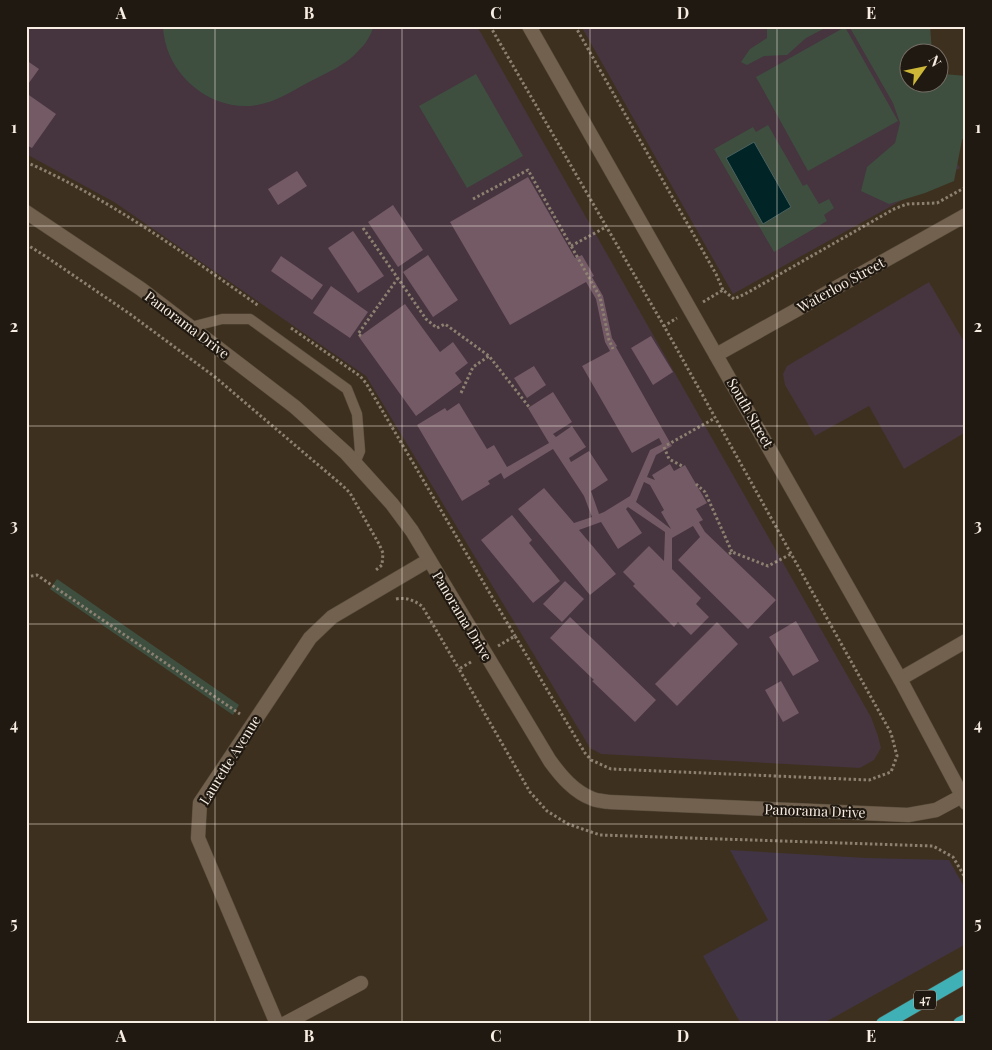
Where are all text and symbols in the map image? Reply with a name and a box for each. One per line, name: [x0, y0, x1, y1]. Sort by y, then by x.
text: A: [115, 2, 127, 23]
text: B: [304, 2, 315, 23]
text: C: [490, 2, 502, 23]
text: D: [677, 2, 689, 23]
text: E: [866, 2, 876, 23]
north arrow: [900, 42, 950, 92]
text: N: [925, 51, 946, 70]
text: 1: [11, 116, 17, 137]
text: 1: [975, 116, 981, 137]
street label: Waterloo Street: [793, 252, 889, 317]
street label: Panorama Drive: [141, 287, 233, 363]
text: 2: [10, 315, 18, 336]
text: 2: [974, 315, 982, 336]
street label: South Street: [723, 374, 779, 452]
text: 3: [10, 514, 18, 535]
text: 3: [974, 514, 982, 535]
street label: Panorama Drive: [428, 567, 497, 664]
street label: Laurette Avenue: [194, 711, 265, 808]
text: 4: [10, 713, 18, 734]
text: 4: [974, 713, 982, 734]
street label: Panorama Drive: [764, 799, 866, 822]
text: 5: [10, 912, 18, 933]
text: 5: [974, 912, 982, 933]
road number: 47: [914, 990, 936, 1010]
text: A: [115, 1025, 127, 1046]
text: B: [304, 1025, 315, 1046]
text: C: [490, 1025, 502, 1046]
text: D: [677, 1025, 689, 1046]
text: E: [866, 1025, 876, 1046]

